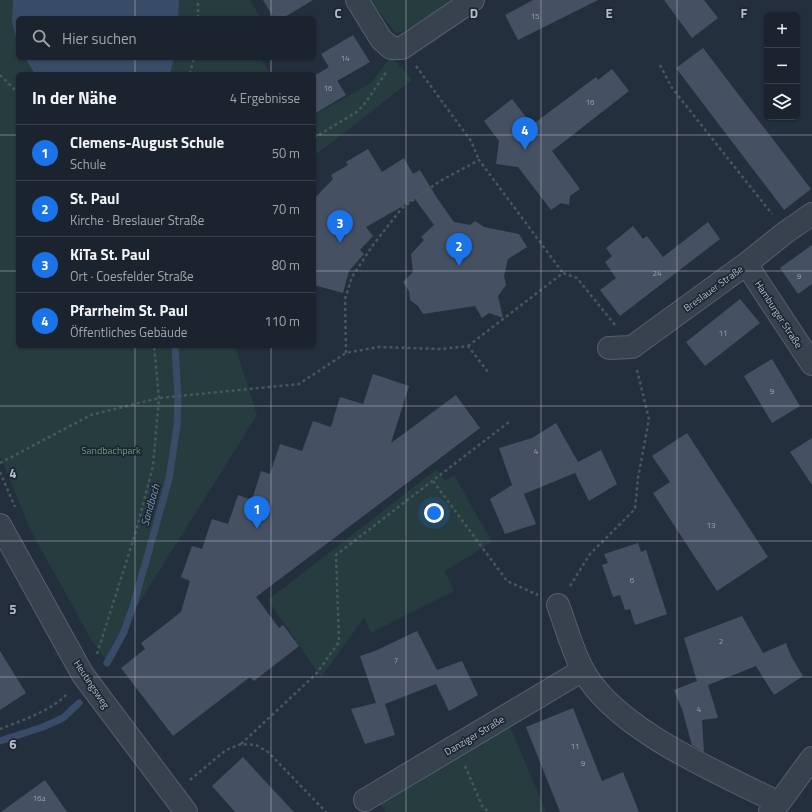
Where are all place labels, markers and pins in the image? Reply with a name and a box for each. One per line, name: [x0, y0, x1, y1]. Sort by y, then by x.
pin: 4: [512, 117, 538, 150]
pin: 3: [327, 210, 353, 243]
pin: 2: [446, 233, 472, 266]
pin: 1: [244, 496, 270, 529]

